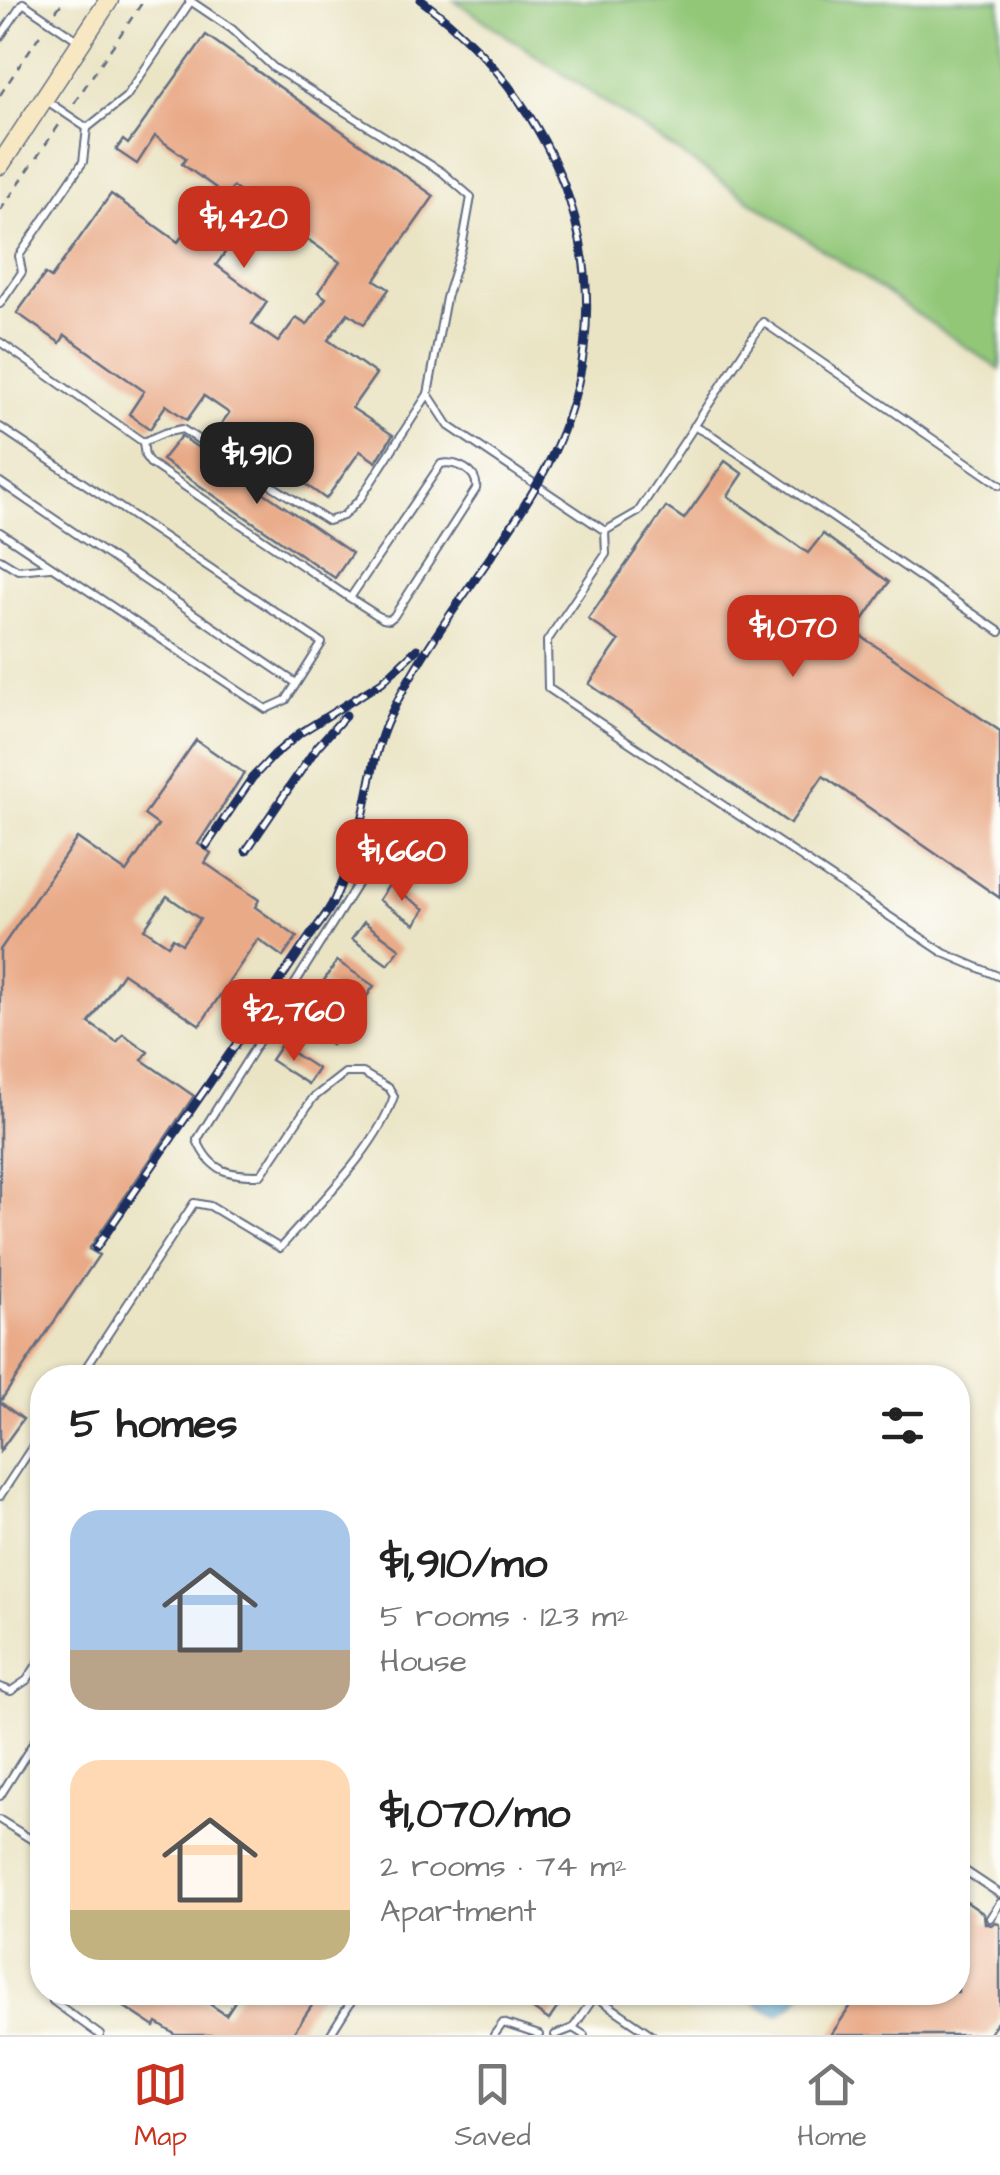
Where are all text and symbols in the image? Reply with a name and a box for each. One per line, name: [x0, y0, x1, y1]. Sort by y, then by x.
pin: $1,420: [163, 186, 325, 271]
text: $1,420: [200, 196, 288, 241]
pin: $1,910: [176, 422, 338, 507]
text: $1,910: [222, 432, 292, 477]
pin: $1,070: [712, 595, 874, 680]
text: $1,070: [749, 605, 837, 650]
pin: $1,660: [321, 819, 483, 904]
text: $1,660: [358, 829, 446, 874]
pin: $2,760: [213, 979, 375, 1064]
text: $2,760: [243, 989, 345, 1034]
text: 5 homes: [70, 1396, 237, 1454]
icon: filters: [875, 1398, 930, 1453]
text: $1,910/mo: [380, 1536, 547, 1594]
icon: home: [150, 1550, 270, 1670]
text: 5 rooms · 123 m²: [380, 1594, 629, 1639]
text: House: [380, 1639, 467, 1684]
text: $1,070/mo: [380, 1786, 570, 1844]
icon: home: [150, 1800, 270, 1920]
text: 2 rooms · 74 m²: [380, 1844, 627, 1889]
text: Apartment: [380, 1889, 536, 1934]
tab: Map: [133, 2057, 188, 2156]
tab: Saved: [455, 2057, 531, 2156]
tab: Home: [797, 2057, 867, 2156]

